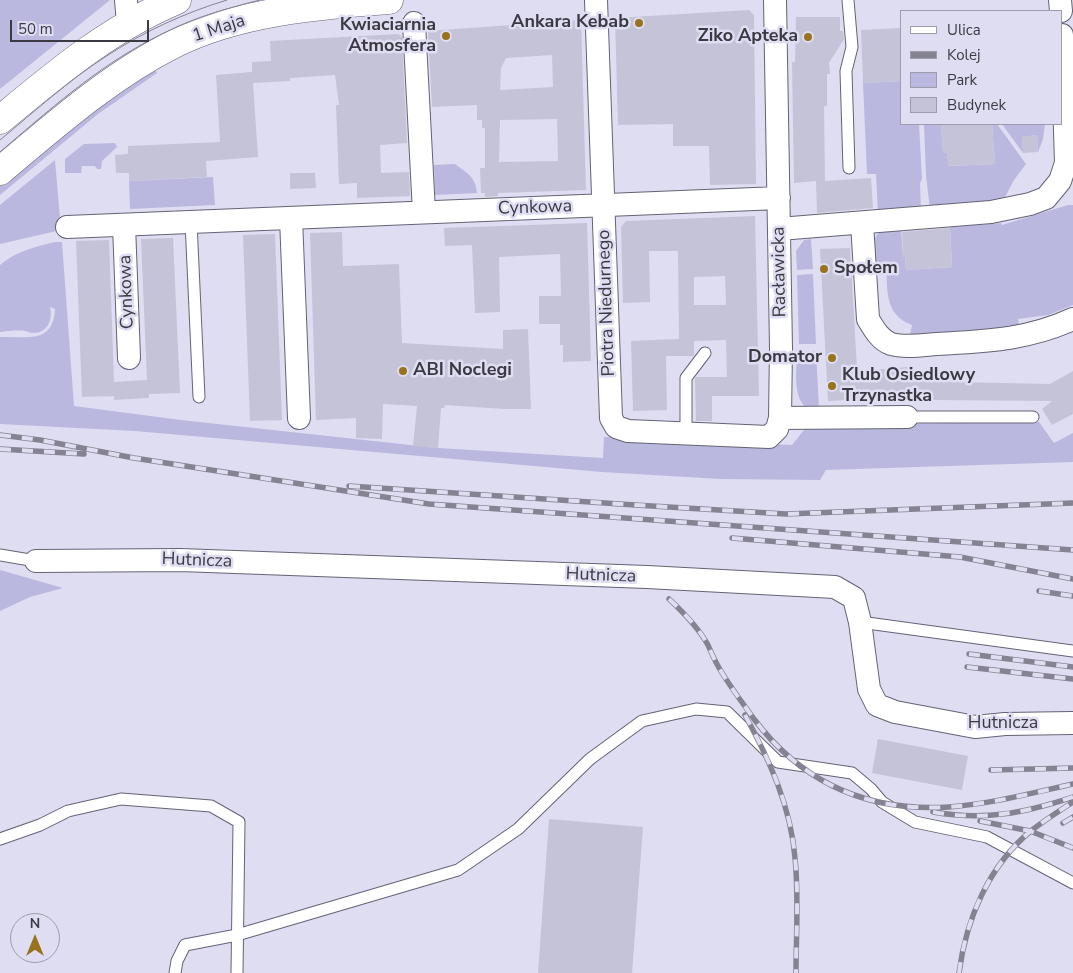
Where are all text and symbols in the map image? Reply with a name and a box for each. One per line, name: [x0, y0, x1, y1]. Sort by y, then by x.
scale bar: [12, 10, 151, 42]
street label: 1 Maja: [190, 10, 248, 48]
legend: [900, 10, 1063, 125]
place label: Ankara Kebab: [511, 12, 629, 34]
place label: Kwiaciarnia Atmosfera: [340, 15, 436, 58]
marker: Ankara Kebab: [633, 17, 645, 29]
text: 50 m: [18, 19, 53, 39]
text: Ulica: [947, 20, 981, 40]
place label: Ziko Apteka: [698, 26, 798, 48]
marker: Kwiaciarnia Atmosfera: [440, 30, 452, 42]
marker: Ziko Apteka: [802, 31, 814, 43]
text: Kolej: [947, 45, 980, 65]
text: Park: [947, 70, 977, 90]
text: Budynek: [947, 95, 1006, 115]
street label: Cynkowa: [497, 196, 573, 220]
street label: Racławicka: [768, 226, 792, 318]
street label: Piotra Niedurnego: [594, 229, 620, 377]
street label: Cynkowa: [115, 254, 139, 330]
place label: Społem: [834, 258, 898, 280]
marker: Społem: [818, 263, 830, 275]
place label: Domator: [748, 347, 822, 369]
marker: Domator: [826, 352, 838, 364]
place label: ABI Noclegi: [413, 360, 512, 382]
marker: ABI Noclegi: [397, 365, 409, 377]
place label: Klub Osiedlowy Trzynastka: [842, 365, 975, 408]
marker: Klub Osiedlowy Trzynastka: [826, 380, 838, 392]
street label: Hutnicza: [161, 549, 233, 573]
street label: Hutnicza: [565, 564, 637, 588]
street label: Hutnicza: [968, 713, 1038, 735]
north arrow: [10, 913, 60, 963]
text: N: [30, 914, 40, 933]

